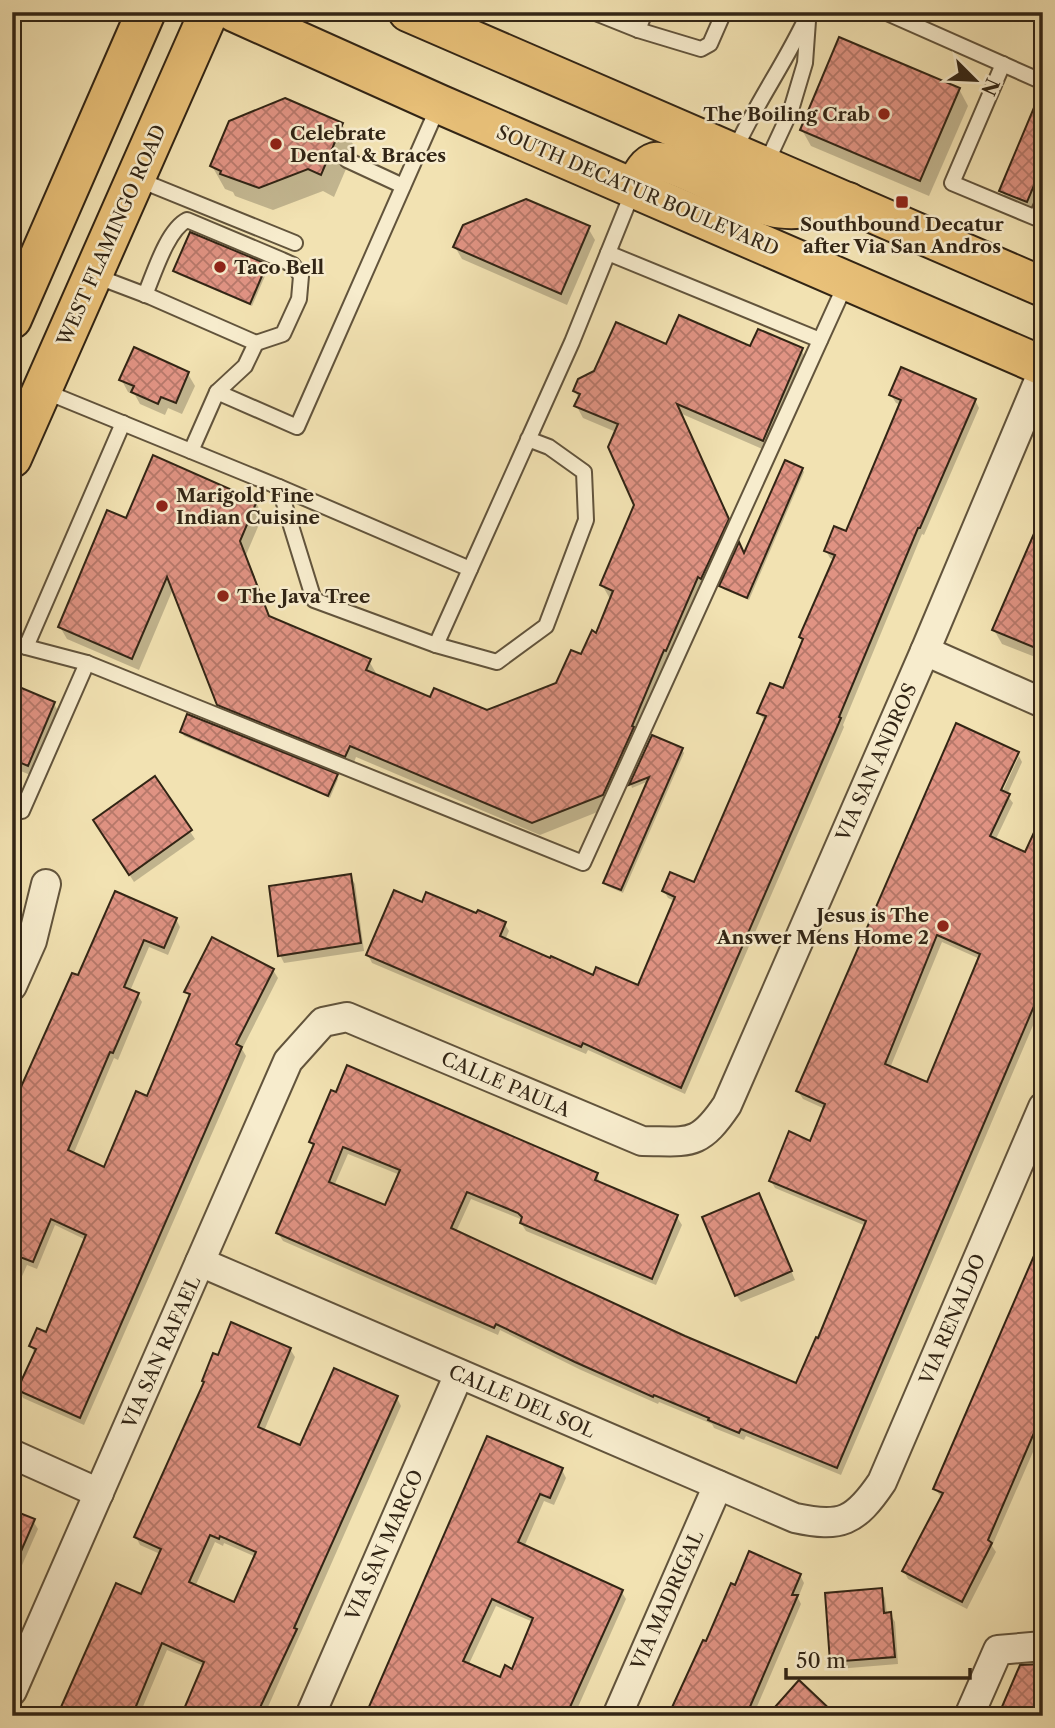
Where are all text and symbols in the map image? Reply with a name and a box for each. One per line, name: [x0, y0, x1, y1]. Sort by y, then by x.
north arrow: [940, 46, 1010, 116]
text: N: [976, 74, 1004, 99]
place label: The Boiling Crab: [703, 103, 870, 126]
marker: The Boiling Crab: [876, 106, 892, 122]
street label: SOUTH DECATUR BOULEVARD: [493, 120, 783, 261]
street label: WEST FLAMINGO ROAD: [52, 121, 171, 350]
place label: Celebrate Dental & Braces: [290, 122, 446, 167]
marker: Celebrate Dental & Braces: [268, 136, 284, 152]
marker: Southbound Decatur after Via San Andros: [894, 194, 910, 210]
place label: Southbound Decatur after Via San Andros: [800, 213, 1005, 258]
place label: Taco Bell: [234, 256, 325, 279]
marker: Taco Bell: [212, 259, 228, 275]
place label: Marigold Fine Indian Cuisine: [176, 484, 320, 529]
marker: Marigold Fine Indian Cuisine: [154, 498, 170, 514]
place label: The Java Tree: [237, 585, 370, 608]
marker: The Java Tree: [215, 588, 231, 604]
street label: VIA SAN ANDROS: [831, 680, 922, 846]
place label: Jesus is The Answer Mens Home 2: [716, 904, 929, 949]
marker: Jesus is The Answer Mens Home 2: [935, 918, 951, 934]
street label: CALLE PAULA: [438, 1047, 575, 1122]
street label: VIA RENALDO: [914, 1250, 990, 1389]
street label: VIA SAN RAFAEL: [117, 1272, 206, 1433]
street label: CALLE DEL SOL: [445, 1360, 599, 1443]
street label: VIA SAN MARCO: [340, 1466, 428, 1625]
street label: VIA MADRIGAL: [626, 1526, 709, 1674]
scale bar: [786, 1637, 969, 1681]
text: 50 m: [796, 1648, 846, 1673]

